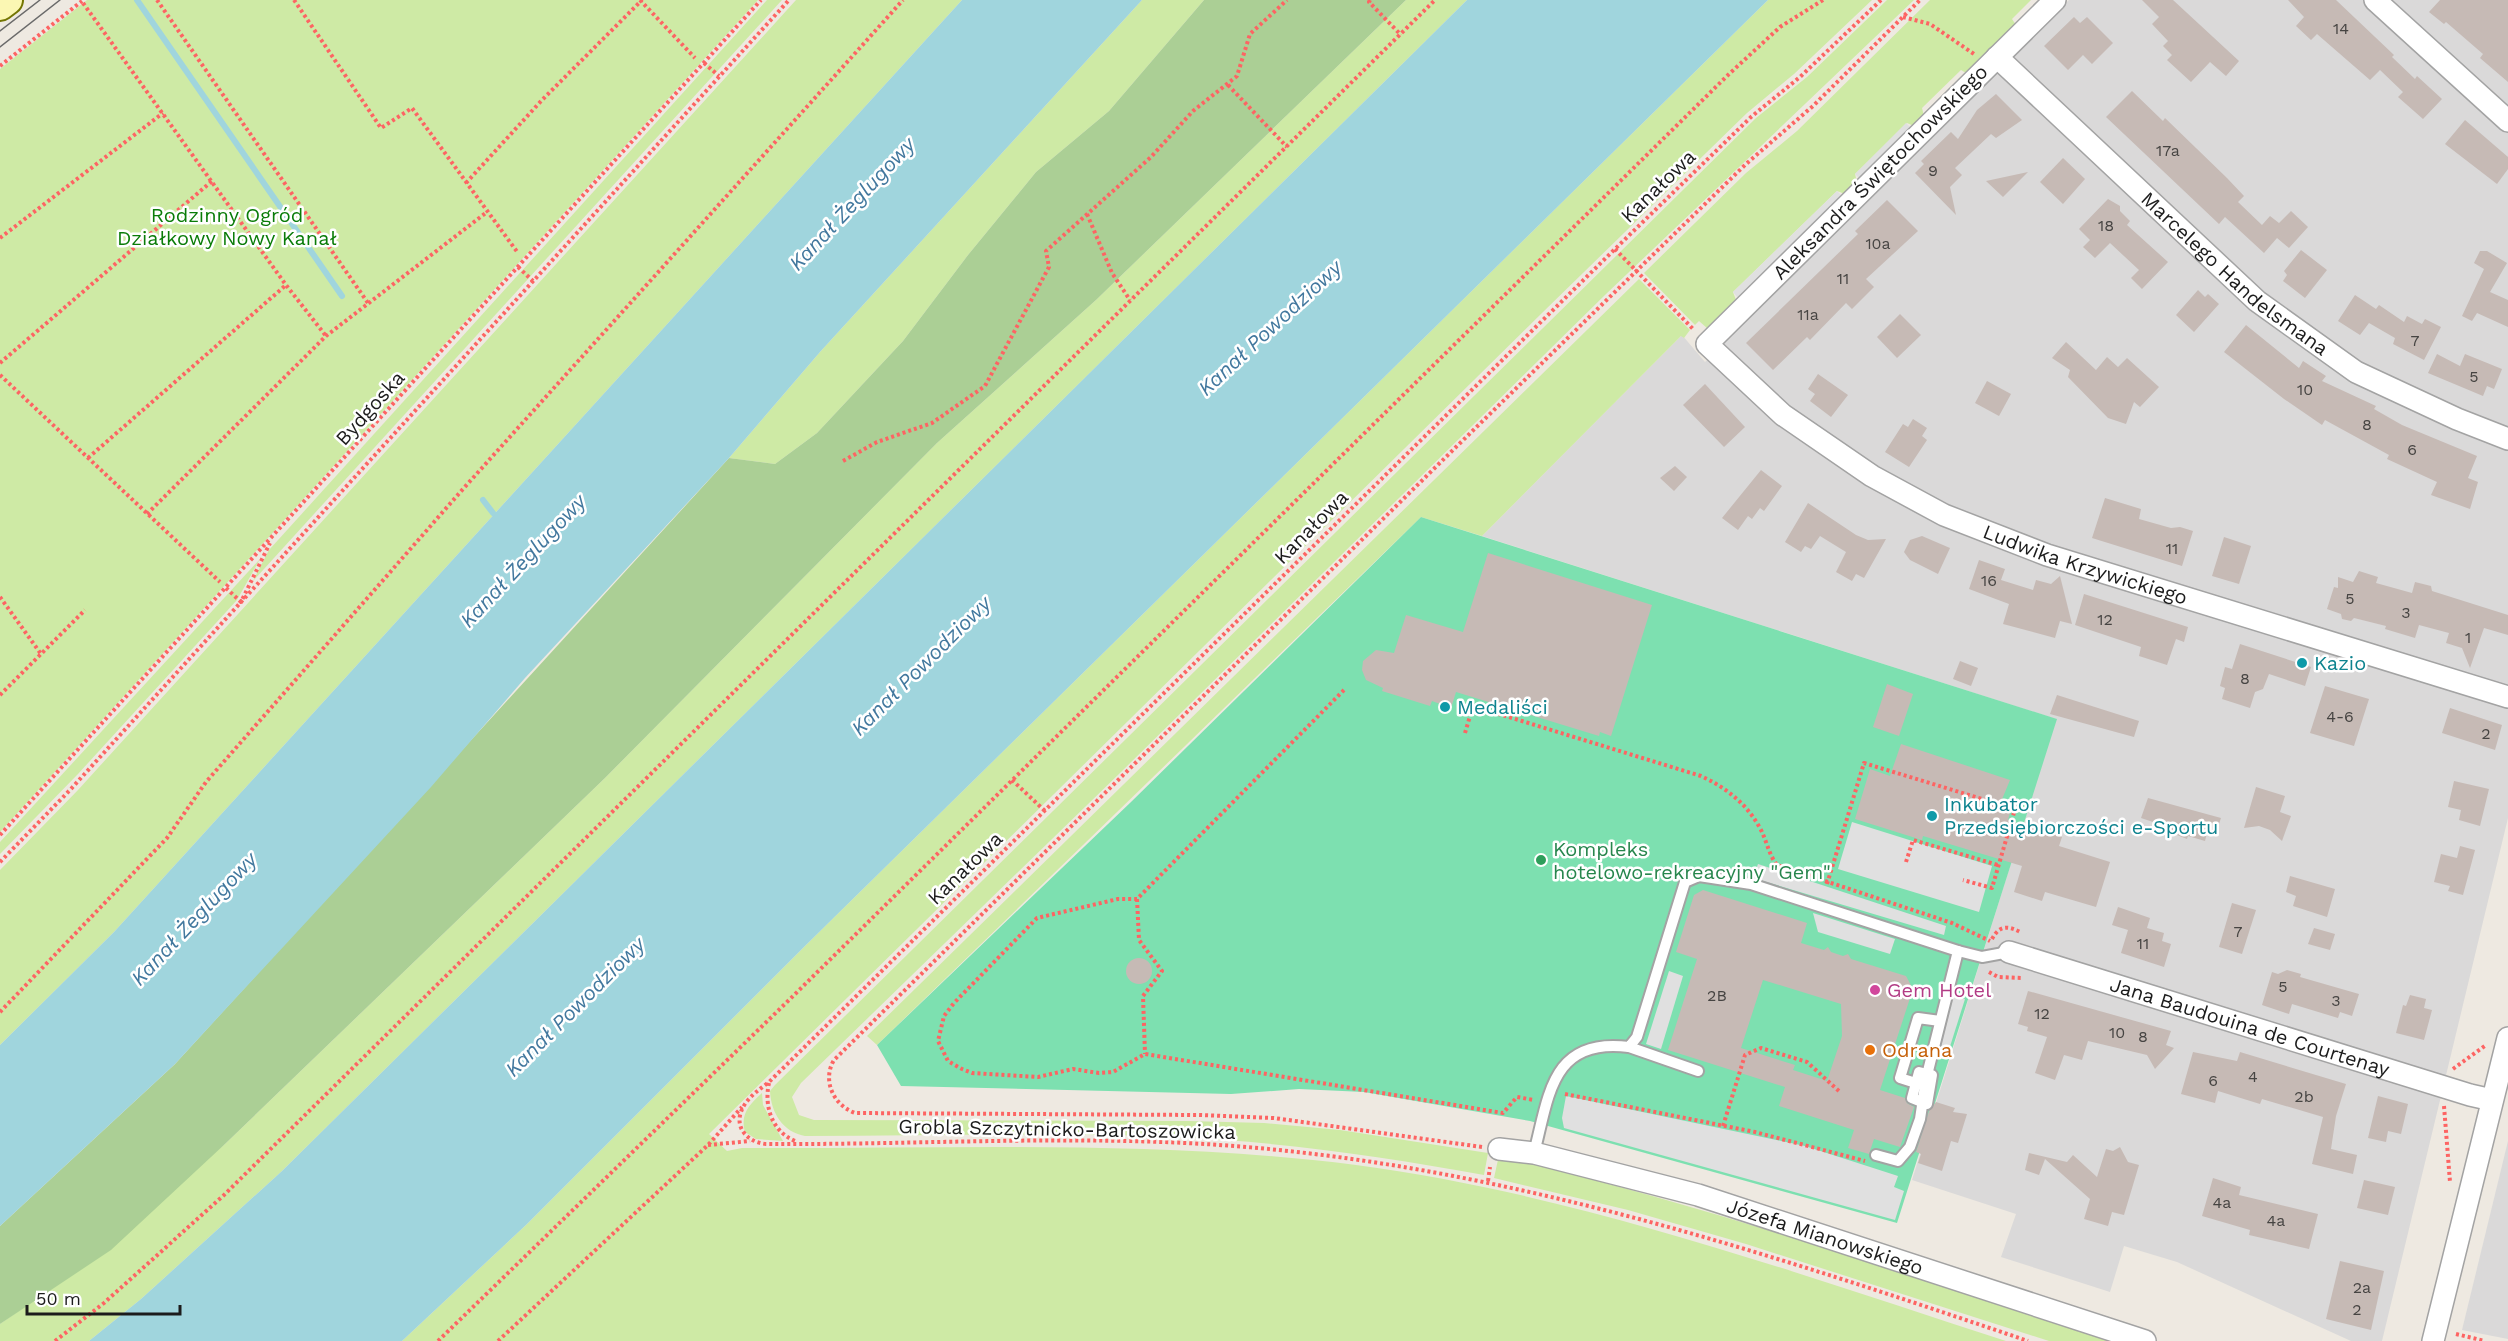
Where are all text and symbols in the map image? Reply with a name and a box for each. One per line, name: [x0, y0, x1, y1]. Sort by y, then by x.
house number: 14: [2333, 19, 2349, 38]
street label: Aleksandra Świętochowskiego: [1768, 60, 1992, 284]
water label: Kanał Żeglugowy: [783, 131, 921, 275]
house number: 17a: [2156, 141, 2180, 160]
street label: Kanałowa: [1616, 144, 1700, 228]
house number: 9: [1928, 161, 1938, 180]
street label: Marcelego Handelsmana: [2136, 187, 2333, 360]
park label: Rodzinny Ogród Działkowy Nowy Kanał: [117, 203, 337, 250]
house number: 18: [2098, 216, 2114, 235]
house number: 10a: [1865, 234, 1891, 253]
water label: Kanał Powodziowy: [1193, 254, 1348, 401]
house number: 11: [1837, 269, 1849, 288]
house number: 11a: [1797, 305, 1819, 324]
house number: 7: [2411, 331, 2420, 350]
street label: Bydgoska: [330, 366, 410, 450]
house number: 5: [2469, 367, 2479, 386]
house number: 10: [2297, 380, 2313, 399]
house number: 8: [2362, 415, 2372, 434]
house number: 6: [2407, 440, 2417, 459]
street label: Kanałowa: [1269, 485, 1353, 569]
water label: Kanał Żeglugowy: [454, 488, 592, 632]
street label: Ludwika Krzywickiego: [1980, 519, 2190, 610]
house number: 11: [2166, 539, 2178, 558]
house number: 16: [1981, 571, 1997, 590]
house number: 5: [2345, 589, 2355, 608]
water label: Kanał Powodziowy: [846, 590, 997, 741]
house number: 3: [2401, 603, 2411, 622]
house number: 12: [2097, 610, 2113, 629]
house number: 1: [2465, 628, 2471, 647]
place label: Kazio: [2314, 651, 2366, 675]
marker: Kazio: [2295, 656, 2309, 670]
house number: 8: [2240, 669, 2250, 688]
place label: Medaliści: [1457, 695, 1548, 719]
marker: Medaliści: [1438, 700, 1452, 714]
house number: 4-6: [2326, 707, 2354, 726]
house number: 2: [2481, 724, 2491, 743]
place label: Inkubator Przedsiębiorczości e-Sportu: [1944, 792, 2218, 839]
marker: Inkubator Przedsiębiorczości e-Sportu: [1925, 809, 1939, 823]
street label: Kanałowa: [923, 826, 1007, 910]
place label: Kompleks hotelowo-rekreacyjny "Gem": [1553, 837, 1831, 884]
water label: Kanał Żeglugowy: [125, 846, 263, 990]
marker: Kompleks hotelowo-rekreacyjny "Gem": [1534, 853, 1548, 867]
house number: 7: [2234, 922, 2243, 941]
water label: Kanał Powodziowy: [500, 931, 651, 1082]
house number: 11: [2137, 934, 2149, 953]
street label: Jana Baudouina de Courtenay: [2107, 972, 2393, 1081]
house number: 5: [2278, 977, 2288, 996]
place label: Gem Hotel: [1887, 978, 1991, 1002]
marker: Gem Hotel: [1868, 983, 1882, 997]
house number: 2B: [1707, 986, 1727, 1005]
house number: 3: [2331, 991, 2341, 1010]
house number: 12: [2034, 1004, 2050, 1023]
house number: 10: [2109, 1023, 2125, 1042]
house number: 8: [2138, 1027, 2148, 1046]
place label: Odrana: [1882, 1038, 1952, 1062]
marker: Odrana: [1863, 1043, 1877, 1057]
house number: 4: [2248, 1067, 2258, 1086]
house number: 6: [2208, 1071, 2218, 1090]
house number: 2b: [2294, 1087, 2314, 1106]
street label: Grobla Szczytnicko-Bartoszowicka: [898, 1114, 1236, 1144]
street label: Józefa Mianowskiego: [1723, 1193, 1926, 1280]
house number: 4a: [2213, 1193, 2231, 1212]
house number: 4a: [2267, 1211, 2285, 1230]
scale bar: [27, 1278, 180, 1316]
house number: 2a: [2353, 1278, 2371, 1297]
text: 50 m: [36, 1288, 81, 1309]
house number: 2: [2352, 1300, 2362, 1319]

